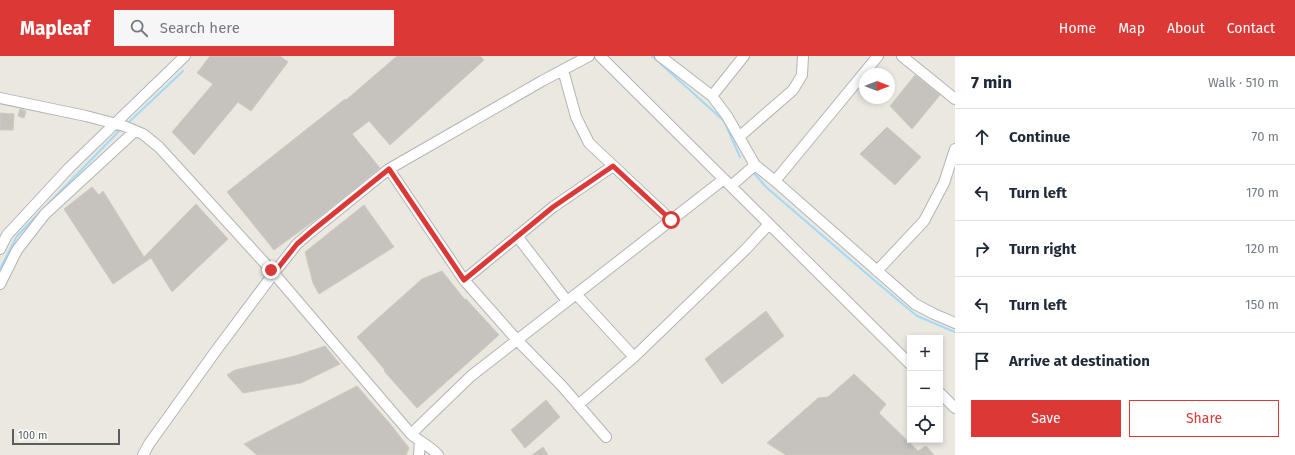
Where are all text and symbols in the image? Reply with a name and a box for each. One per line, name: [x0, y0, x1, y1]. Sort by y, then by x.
search box: [114, 10, 394, 46]
text: Mapleaf: [20, 17, 90, 40]
icon: search: [128, 17, 150, 39]
text: Search here: [160, 19, 240, 37]
text: Home: [1059, 20, 1096, 37]
text: Map: [1118, 20, 1145, 37]
text: About: [1167, 20, 1205, 37]
text: Contact: [1227, 20, 1275, 37]
north arrow: [859, 68, 895, 104]
text: 7 min: [971, 72, 1012, 93]
text: Walk · 510 m: [1208, 75, 1279, 90]
icon: ahead: [971, 126, 993, 148]
text: Continue: [1009, 128, 1070, 146]
text: 70 m: [1252, 129, 1279, 144]
icon: left: [971, 182, 993, 204]
text: Turn left: [1009, 184, 1067, 202]
text: 170 m: [1246, 185, 1279, 200]
route start: [662, 211, 680, 229]
icon: right: [971, 238, 993, 260]
text: Turn right: [1009, 240, 1076, 258]
text: 120 m: [1245, 241, 1279, 256]
route end: [262, 261, 280, 279]
icon: left: [971, 294, 993, 316]
text: Turn left: [1009, 296, 1067, 314]
text: 150 m: [1245, 297, 1279, 312]
map controls: [907, 335, 943, 443]
button: +: [907, 335, 943, 371]
icon: arrive: [971, 350, 993, 372]
text: Arrive at destination: [1009, 352, 1150, 370]
button: −: [907, 371, 943, 407]
button: Save: [971, 400, 1121, 437]
button: Share: [1129, 400, 1279, 437]
button: locate: [907, 407, 943, 443]
scale bar: [12, 427, 120, 446]
text: 100 m: [18, 429, 47, 442]

